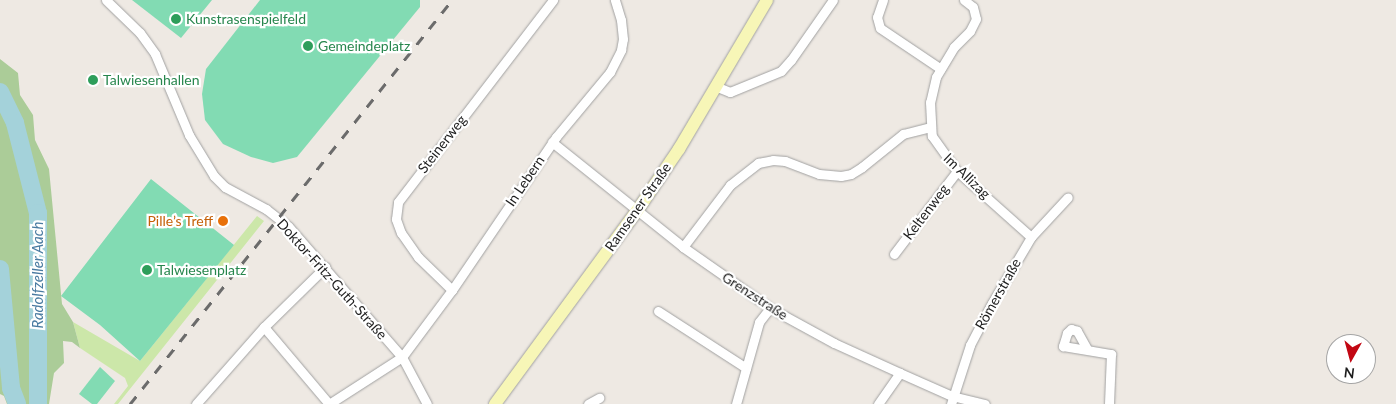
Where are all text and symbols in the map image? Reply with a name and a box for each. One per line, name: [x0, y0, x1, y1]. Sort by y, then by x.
place label: Kunstrasenspielfeld: [186, 11, 306, 27]
marker: Kunstrasenspielfeld: [170, 13, 182, 25]
place label: Gemeindeplatz: [318, 38, 410, 54]
marker: Gemeindeplatz: [302, 40, 314, 52]
place label: Talwiesenhallen: [103, 72, 200, 88]
marker: Talwiesenhallen: [87, 74, 99, 86]
street label: Steinerweg: [414, 112, 470, 176]
street label: Im Allizag: [940, 150, 994, 202]
street label: In Lebern: [502, 153, 548, 209]
street label: Ramsener Straße: [601, 159, 675, 255]
street label: Keltenweg: [900, 181, 952, 243]
place label: Pille’s Treff: [147, 213, 213, 229]
marker: Pille’s Treff: [217, 215, 229, 227]
street label: Doktor-Fritz-Guth-Straße: [273, 215, 391, 343]
water label: Radolfzeller Aach: [29, 221, 47, 329]
street label: Römerstraße: [972, 255, 1024, 333]
place label: Talwiesenplatz: [157, 262, 246, 278]
marker: Talwiesenplatz: [141, 264, 153, 276]
street label: Grenzstraße: [719, 269, 791, 323]
north arrow: [1326, 334, 1376, 384]
text: N: [1343, 364, 1356, 382]

